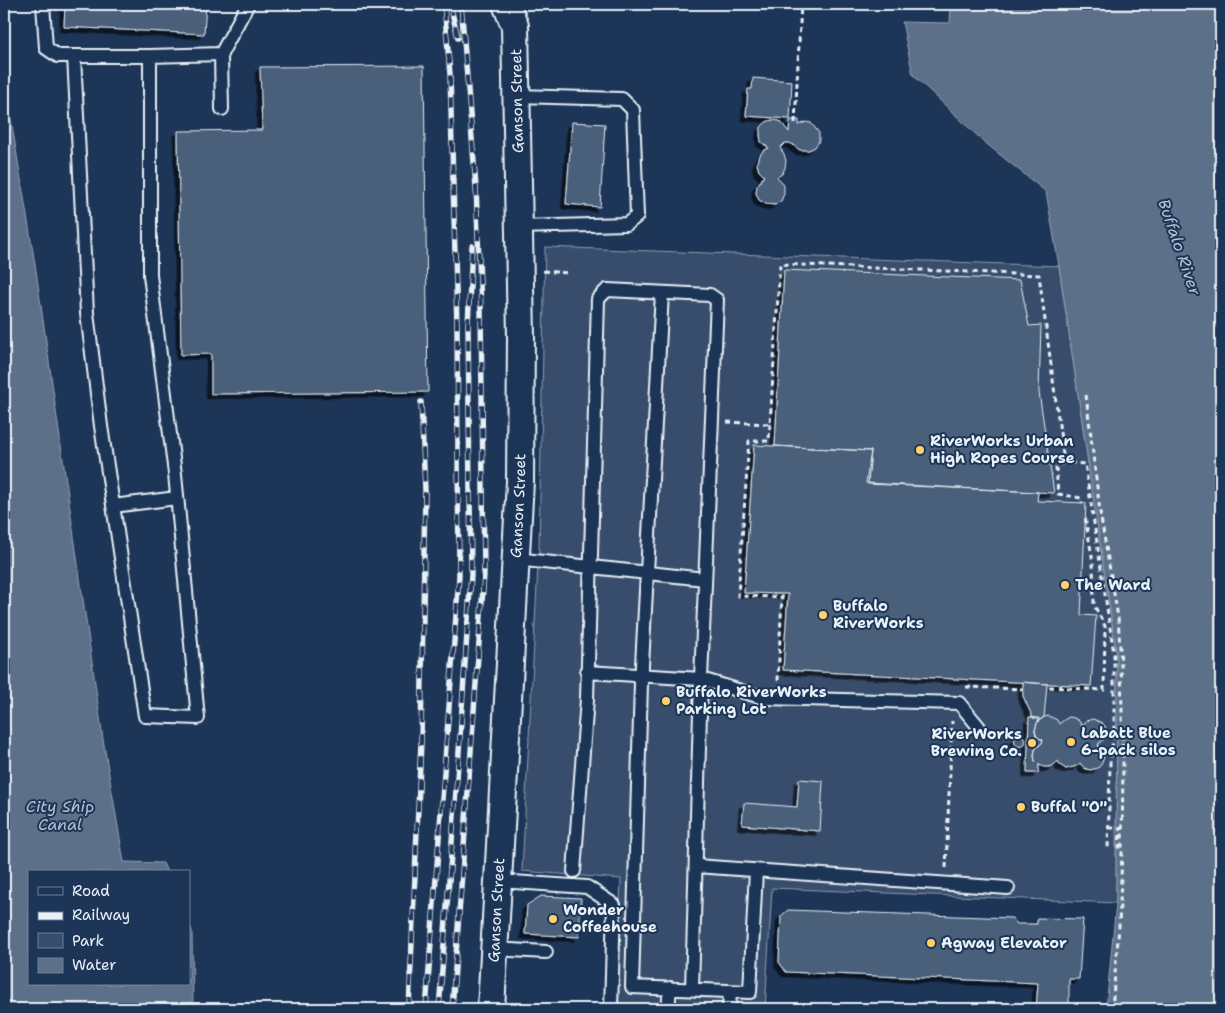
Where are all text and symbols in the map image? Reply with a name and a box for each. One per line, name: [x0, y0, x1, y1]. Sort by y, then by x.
street label: Ganson Street: [506, 49, 528, 153]
water label: Buffalo River: [1153, 196, 1206, 298]
place label: RiverWorks Urban High Ropes Course: [930, 431, 1075, 468]
marker: RiverWorks Urban High Ropes Course: [914, 444, 926, 456]
street label: Ganson Street: [506, 453, 530, 558]
place label: The Ward: [1075, 575, 1151, 595]
marker: The Ward: [1059, 579, 1071, 591]
place label: Buffalo RiverWorks: [833, 596, 924, 633]
marker: Buffalo RiverWorks: [817, 609, 829, 621]
place label: Buffalo RiverWorks Parking Lot: [676, 682, 827, 719]
marker: Buffalo RiverWorks Parking Lot: [660, 695, 672, 707]
place label: Labatt Blue 6-pack silos: [1081, 723, 1176, 760]
place label: RiverWorks Brewing Co.: [931, 724, 1022, 761]
marker: Labatt Blue 6-pack silos: [1065, 736, 1077, 748]
marker: RiverWorks Brewing Co.: [1026, 737, 1038, 749]
water label: City Ship Canal: [26, 796, 94, 835]
place label: Buffal "O": [1031, 797, 1108, 817]
marker: Buffal "O": [1015, 801, 1027, 813]
street label: Ganson Street: [484, 857, 509, 963]
legend: [28, 870, 190, 986]
text: Road: [72, 881, 110, 901]
place label: Wonder Coffeehouse: [563, 900, 657, 937]
text: Railway: [72, 905, 130, 925]
marker: Wonder Coffeehouse: [547, 913, 559, 925]
text: Park: [72, 931, 104, 951]
place label: Agway Elevator: [941, 933, 1067, 953]
marker: Agway Elevator: [925, 937, 937, 949]
text: Water: [72, 955, 116, 975]

